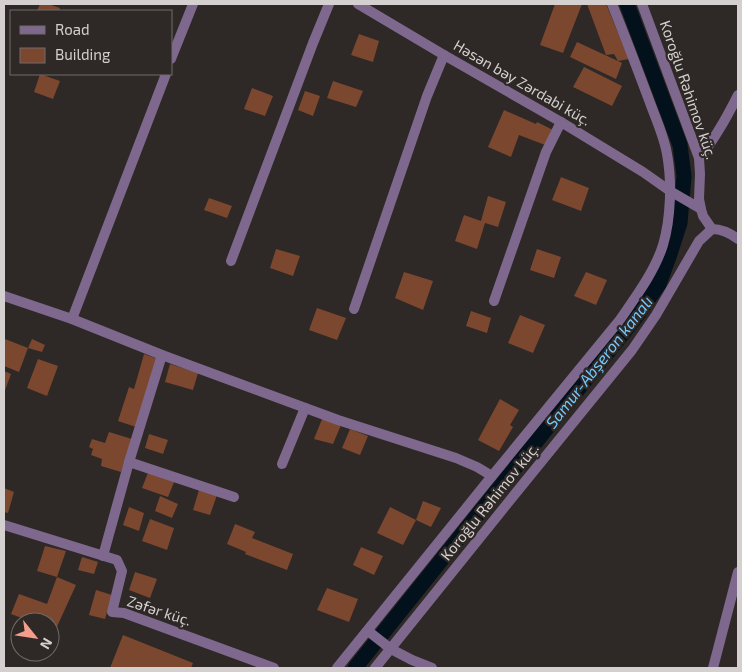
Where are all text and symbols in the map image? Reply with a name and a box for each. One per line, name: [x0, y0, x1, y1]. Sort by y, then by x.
legend: [10, 10, 172, 75]
street label: Koroğlu Rəhimov küç.: [656, 18, 721, 162]
text: Road: [55, 20, 90, 38]
street label: Həsən bəy Zərdabi küç.: [450, 36, 594, 130]
text: Building: [55, 45, 111, 63]
water label: Samur-Abşeron kanalı: [541, 292, 657, 432]
street label: Koroğlu Rəhimov küç.: [436, 439, 543, 564]
street label: Zəfər küç.: [125, 591, 194, 630]
north arrow: [10, 612, 60, 662]
text: N: [37, 635, 57, 652]

